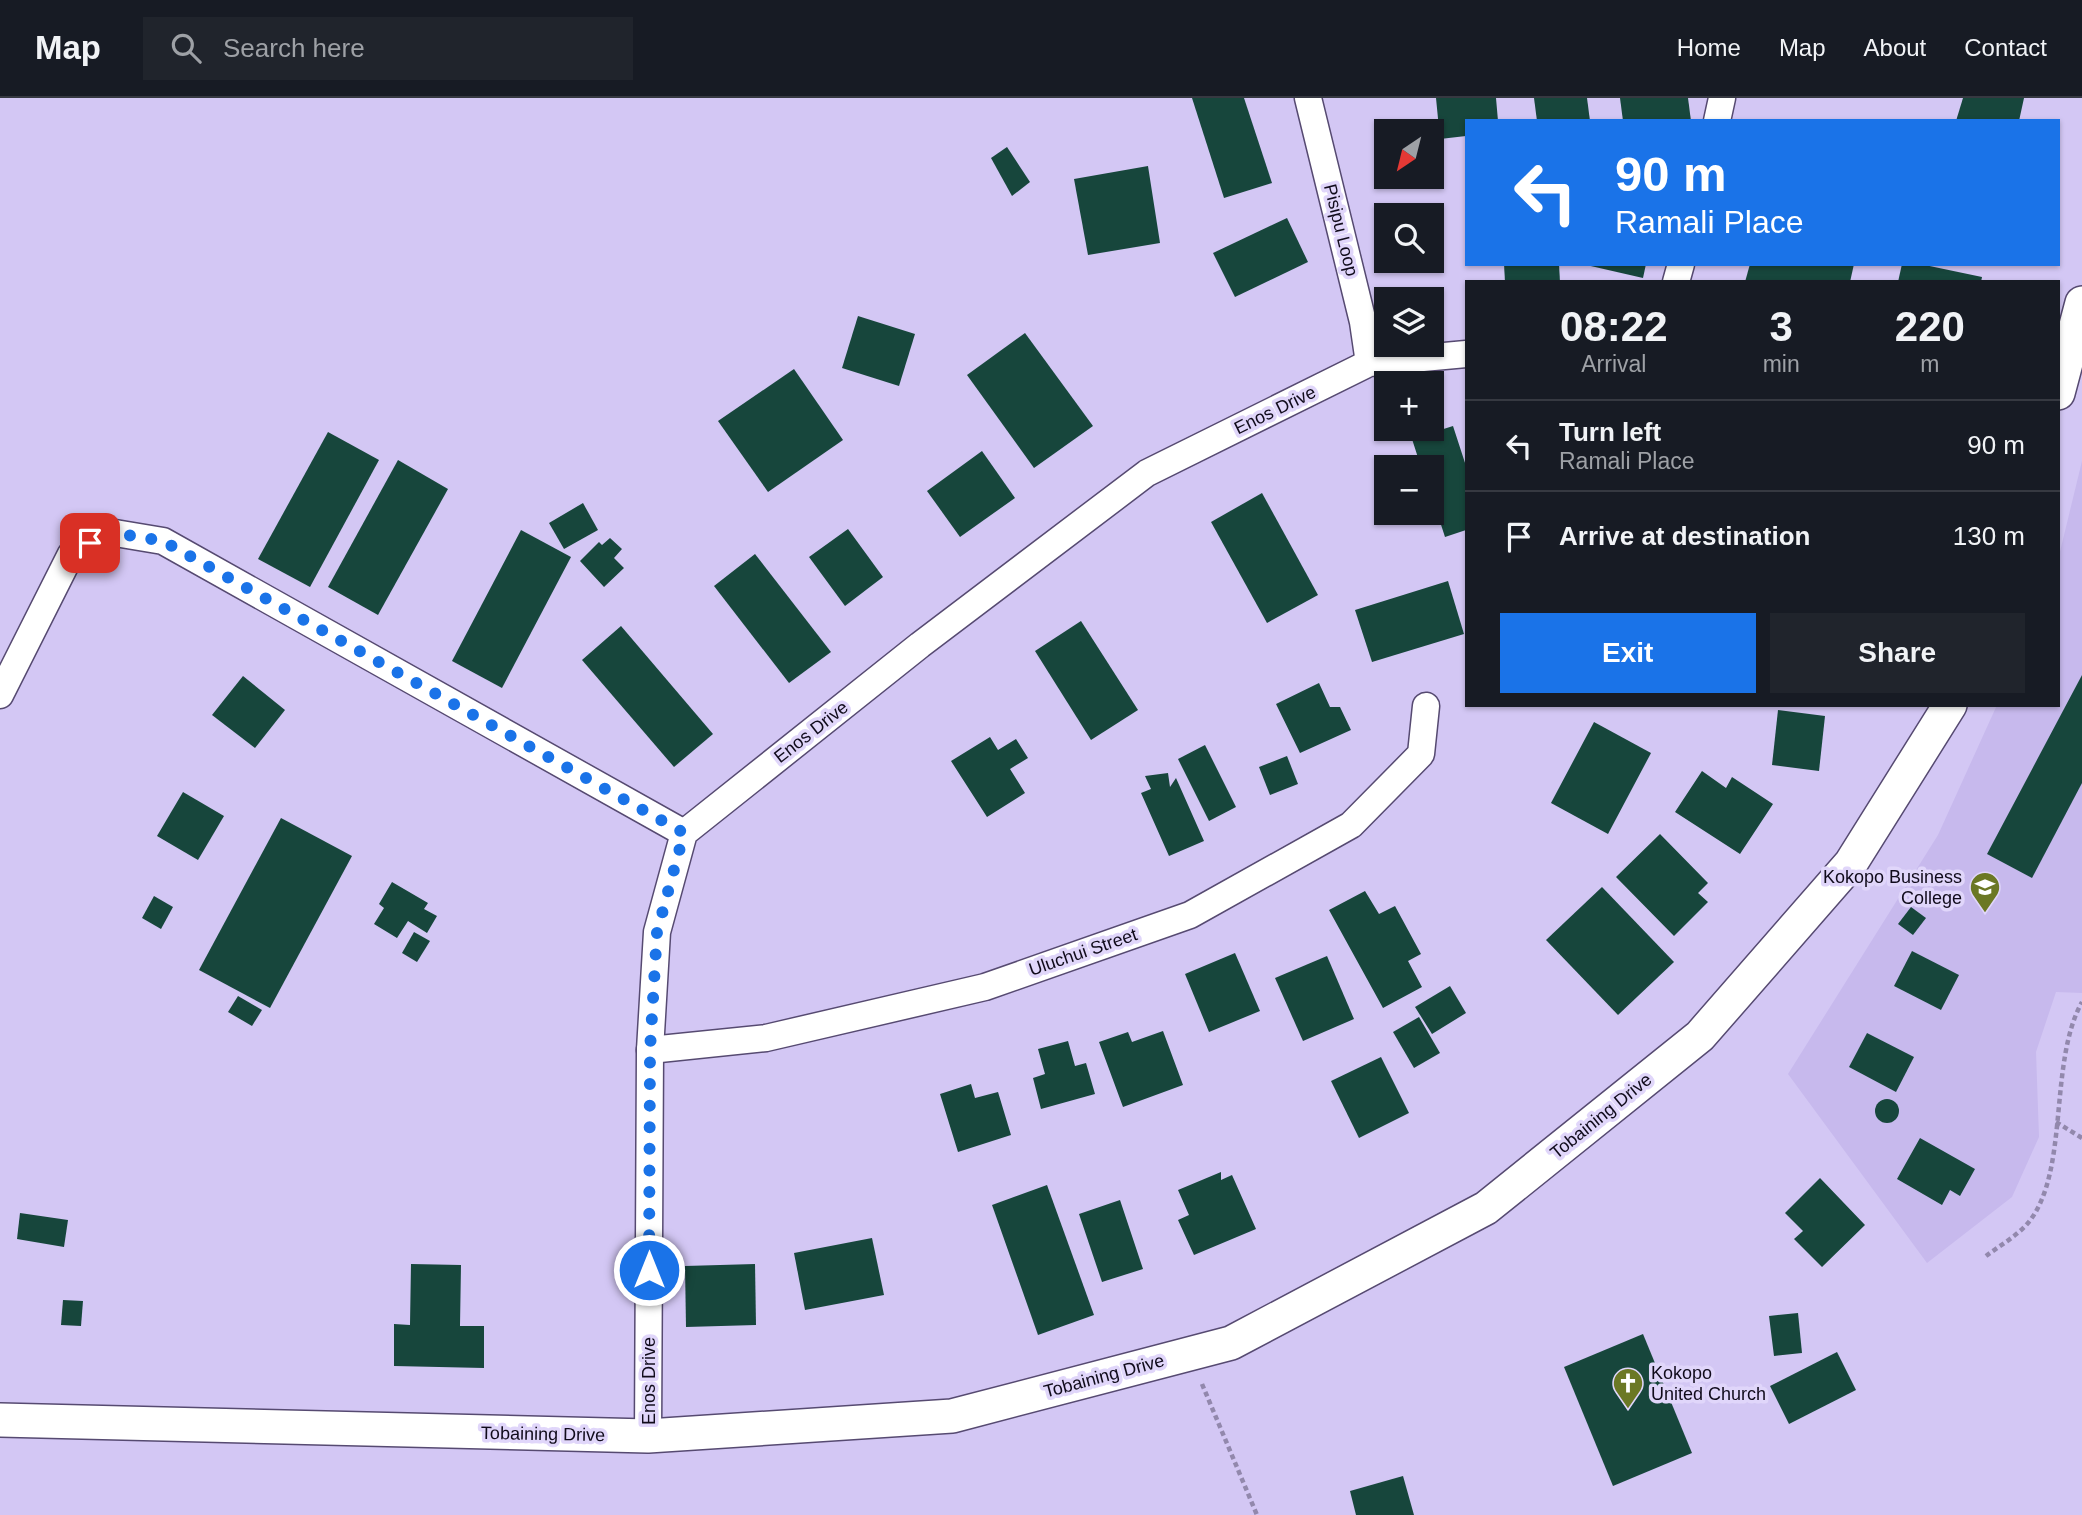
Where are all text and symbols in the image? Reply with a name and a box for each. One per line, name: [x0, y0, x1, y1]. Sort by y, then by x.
search box: [143, 17, 633, 80]
text: Map: [35, 29, 101, 66]
icon: search: [167, 29, 205, 67]
text: Search here: [223, 33, 365, 63]
text: Home: [1677, 34, 1741, 61]
text: Map: [1779, 34, 1826, 61]
text: About: [1864, 34, 1926, 61]
text: Contact: [1964, 34, 2047, 61]
north arrow: [1374, 119, 1444, 189]
map controls: [1374, 119, 1444, 525]
icon: left: [1500, 147, 1591, 238]
text: 90 m: [1615, 147, 1727, 201]
street label: Pisipu Loop: [1320, 182, 1362, 278]
button: search: [1374, 203, 1444, 273]
text: Ramali Place: [1615, 204, 1804, 240]
button: layers: [1374, 287, 1444, 357]
text: 08:22: [1560, 303, 1668, 350]
text: 3: [1769, 303, 1793, 350]
text: 220: [1895, 303, 1965, 350]
text: Arrival: [1581, 351, 1646, 377]
text: min: [1763, 351, 1800, 377]
text: m: [1920, 351, 1939, 377]
button: +: [1374, 371, 1444, 441]
street label: Enos Drive: [1231, 382, 1319, 438]
text: Turn left: [1559, 417, 1661, 447]
icon: left: [1500, 427, 1538, 465]
text: 90 m: [1967, 430, 2025, 460]
text: Ramali Place: [1559, 448, 1695, 474]
button: −: [1374, 455, 1444, 525]
pin: [60, 513, 120, 573]
icon: arrive: [1500, 518, 1538, 556]
text: Arrive at destination: [1559, 521, 1810, 551]
text: 130 m: [1953, 521, 2025, 551]
icon: arrive: [71, 524, 109, 562]
button: Exit: [1500, 613, 1756, 693]
button: Share: [1770, 613, 2025, 693]
street label: Enos Drive: [770, 697, 852, 767]
place label: Kokopo Business College: [1823, 867, 1962, 908]
school or university icon: Kokopo Business College: [1968, 870, 2002, 914]
street label: Uluchui Street: [1026, 924, 1140, 980]
street label: Tobaining Drive: [1546, 1069, 1656, 1163]
position arrow: [612, 1233, 686, 1307]
street label: Enos Drive: [639, 1337, 659, 1425]
street label: Tobaining Drive: [1041, 1350, 1167, 1402]
place label: Kokopo United Church: [1651, 1363, 1766, 1404]
church icon: Kokopo United Church: [1611, 1366, 1645, 1410]
street label: Tobaining Drive: [481, 1423, 605, 1445]

